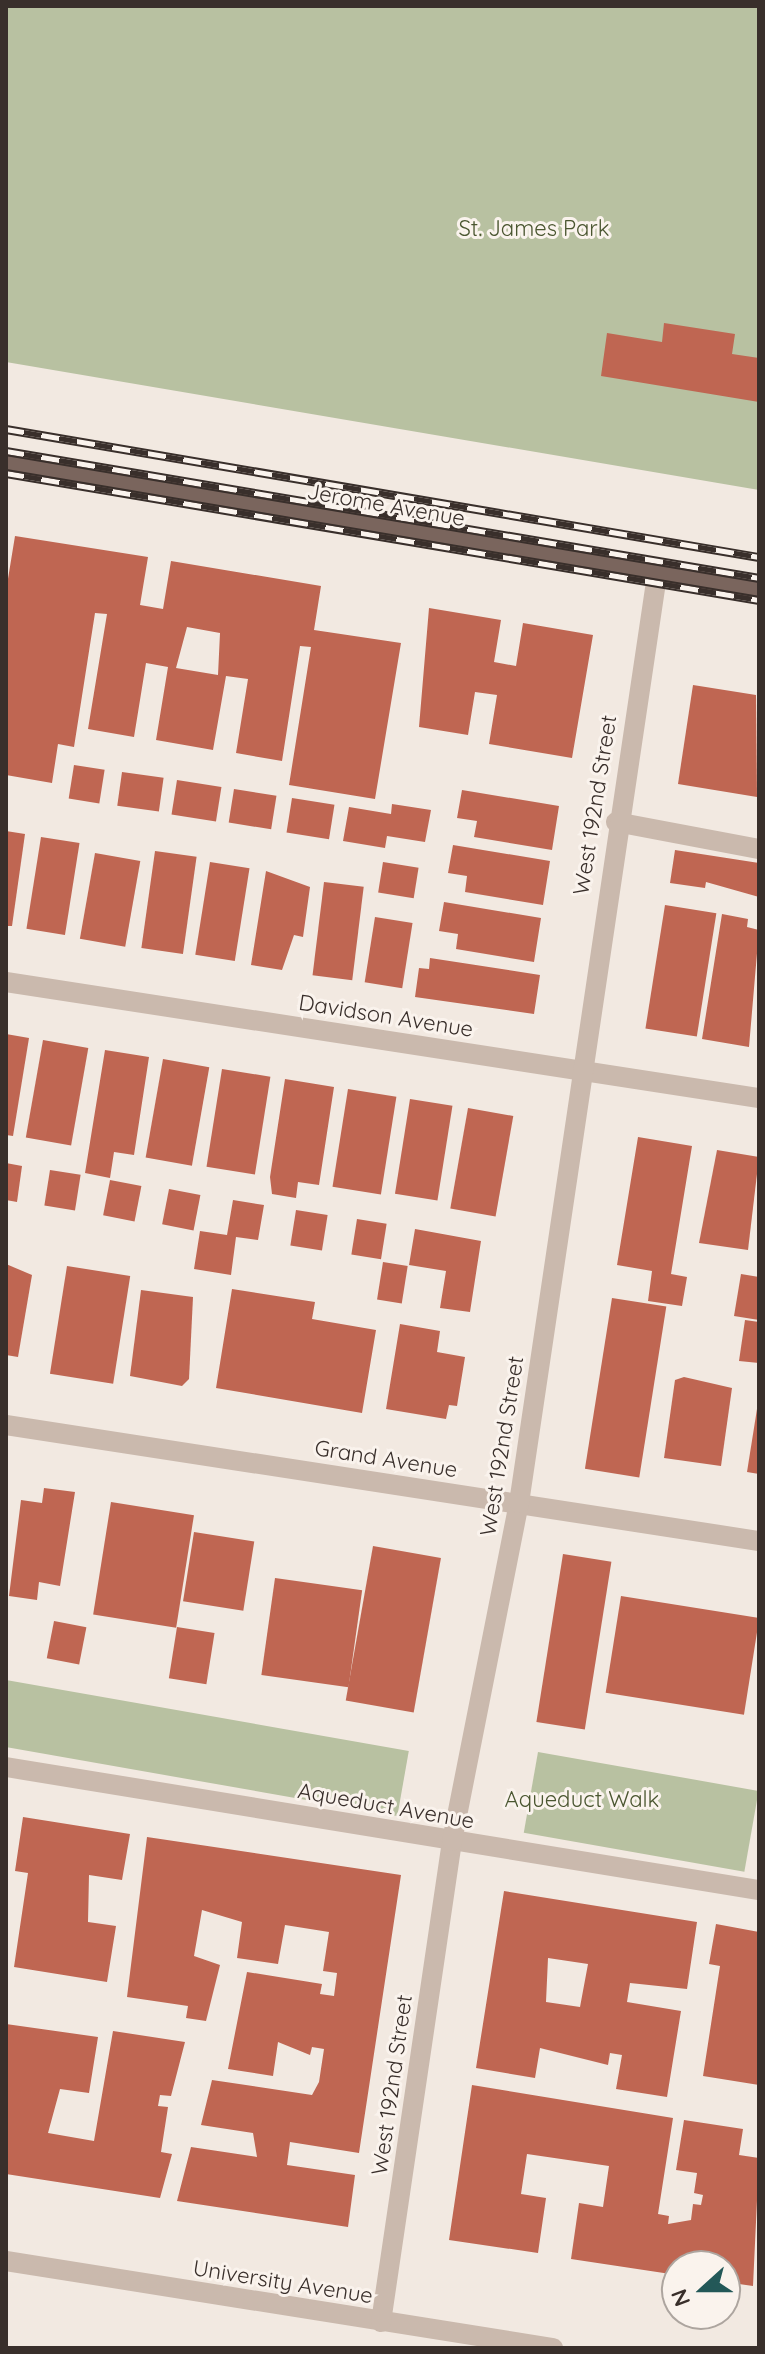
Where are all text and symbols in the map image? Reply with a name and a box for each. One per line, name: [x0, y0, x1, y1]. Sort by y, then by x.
park label: St. James Park: [458, 216, 610, 242]
street label: Jerome Avenue: [305, 478, 467, 532]
street label: West 192nd Street: [568, 713, 622, 897]
street label: Davidson Avenue: [297, 989, 475, 1043]
street label: West 192nd Street: [475, 1354, 529, 1538]
street label: Grand Avenue: [313, 1435, 459, 1483]
street label: Aqueduct Avenue: [296, 1777, 476, 1835]
park label: Aqueduct Walk: [505, 1787, 659, 1813]
street label: West 192nd Street: [366, 1993, 418, 2177]
north arrow: [661, 2250, 741, 2330]
street label: University Avenue: [191, 2255, 375, 2309]
text: N: [664, 2285, 696, 2310]

